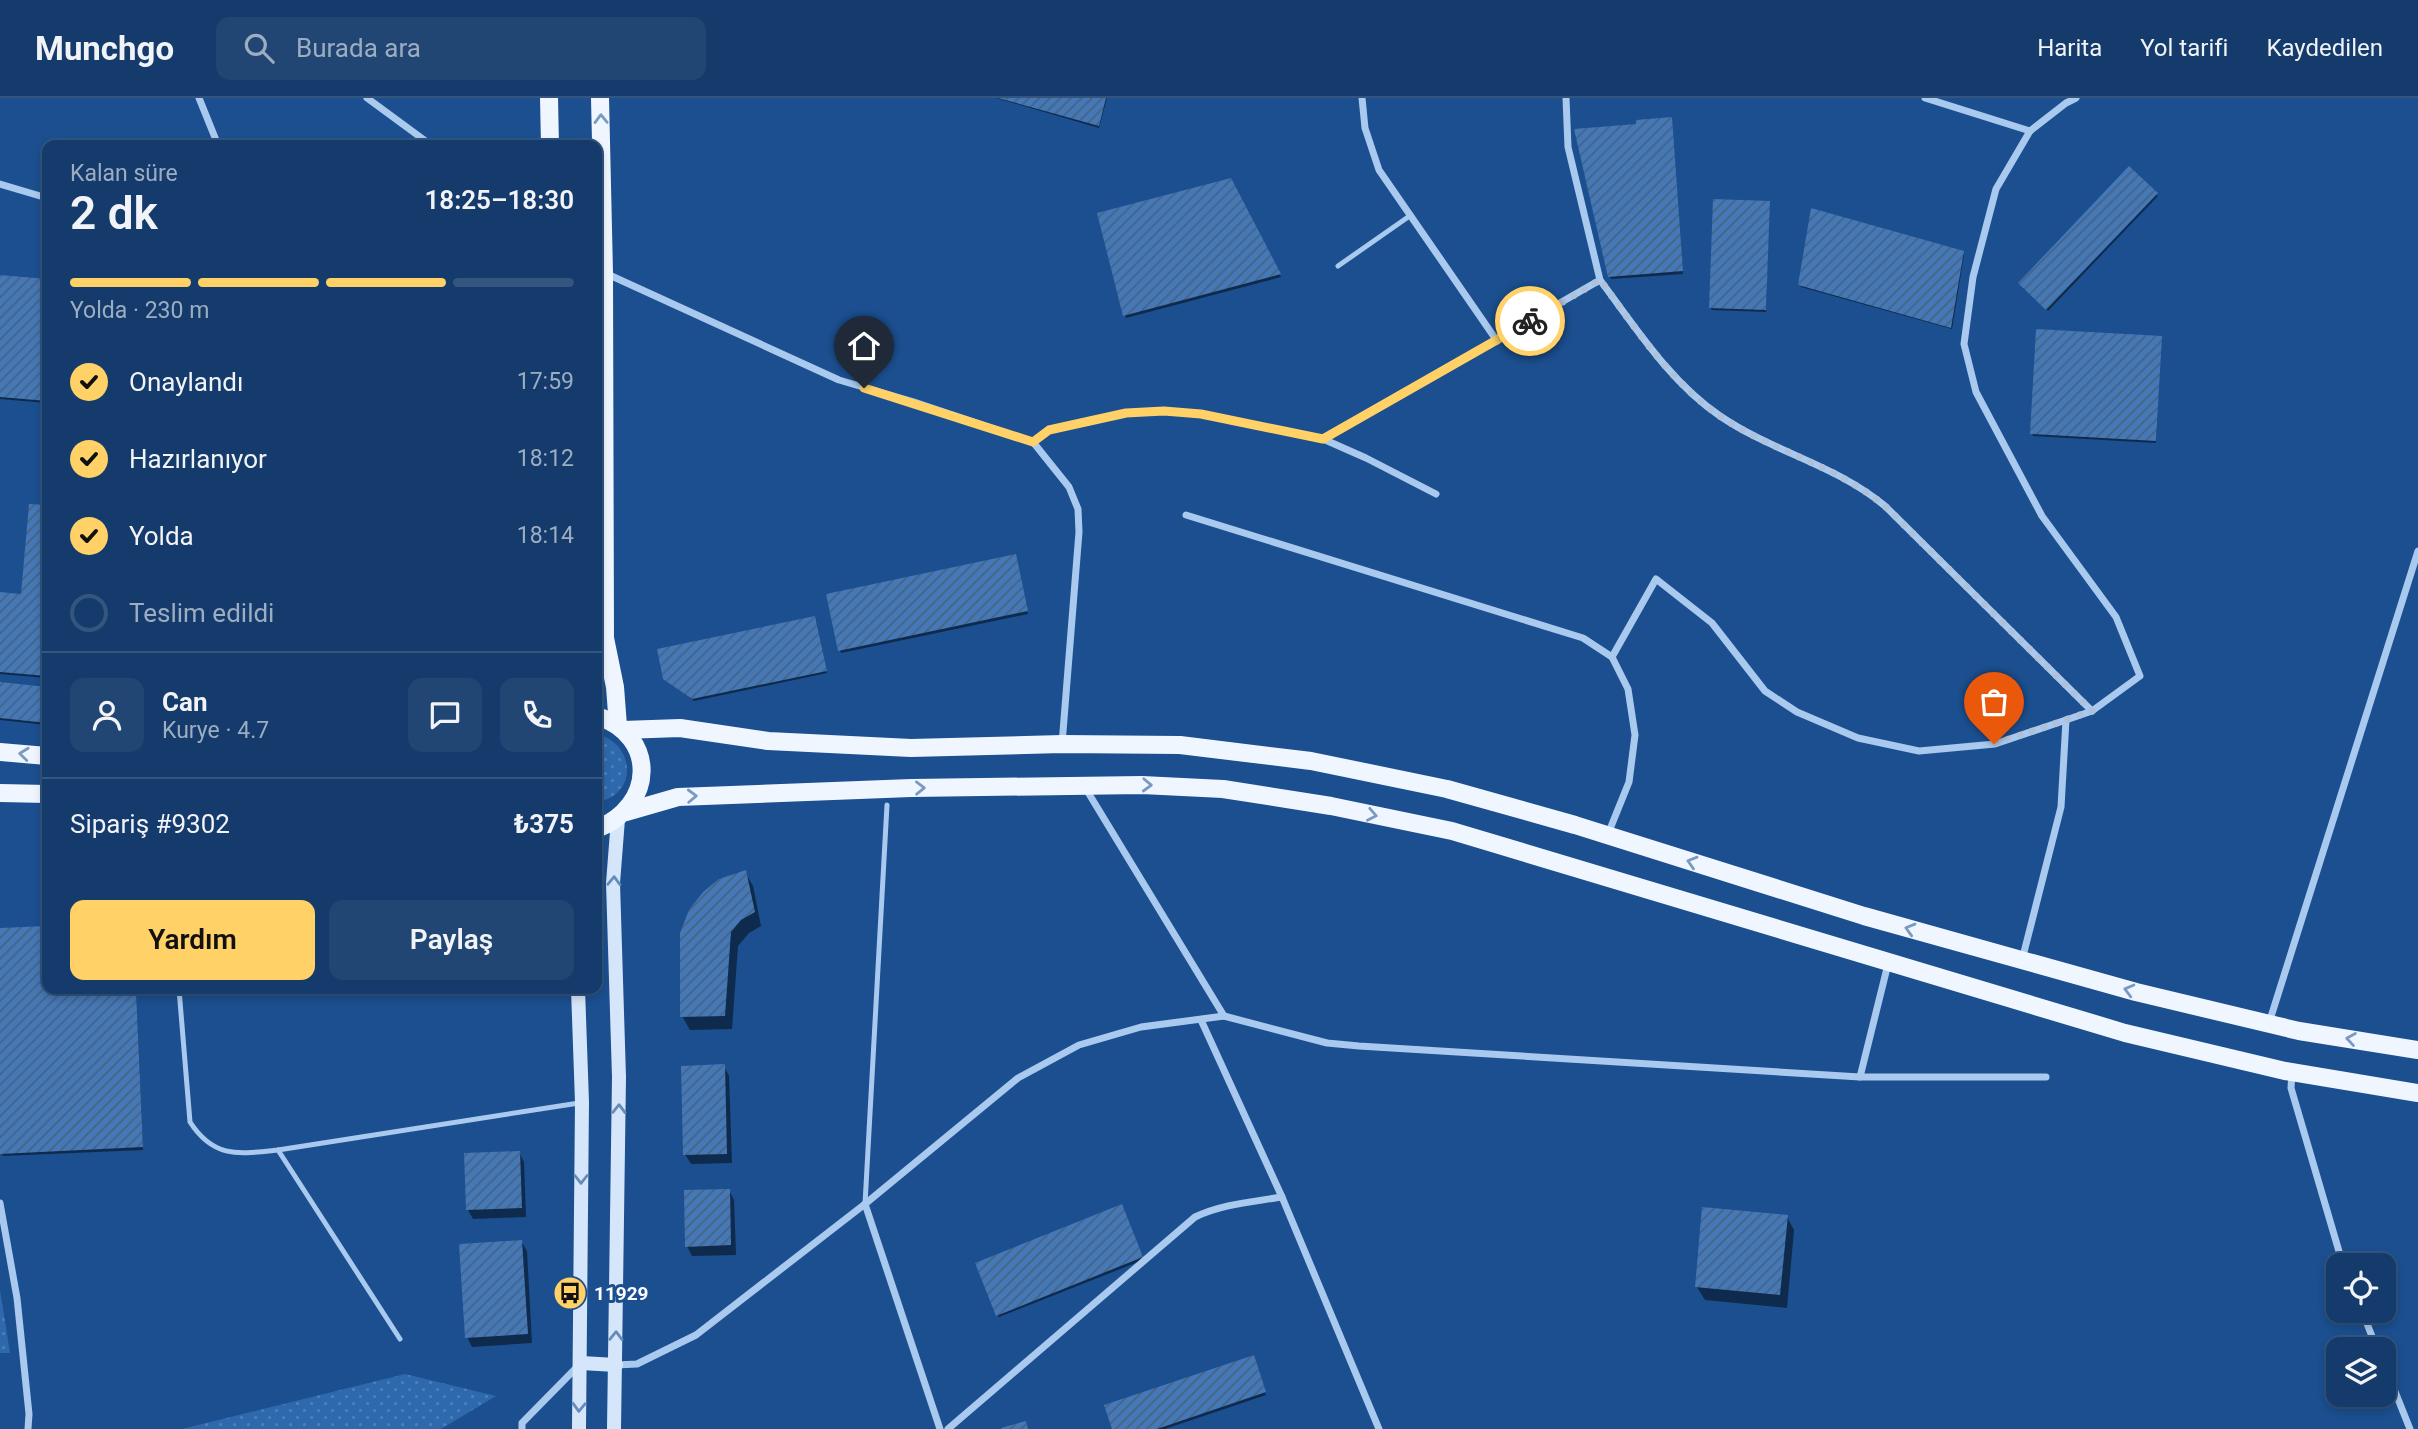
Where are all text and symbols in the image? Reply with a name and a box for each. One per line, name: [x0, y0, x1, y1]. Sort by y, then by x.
search box: [216, 17, 706, 80]
text: Munchgo: [35, 29, 174, 68]
icon: search: [240, 29, 278, 67]
text: Burada ara: [296, 33, 421, 63]
text: Harita: [2037, 34, 2102, 62]
text: Yol tarifi: [2140, 34, 2228, 62]
text: Kaydedilen: [2266, 34, 2383, 62]
one-way arrow: [593, 114, 608, 125]
text: Kalan süre: [70, 160, 178, 187]
text: 18:25–18:30: [424, 185, 574, 215]
text: 2 dk: [70, 186, 158, 240]
courier: [1495, 286, 1565, 356]
text: Yolda · 230 m: [70, 297, 209, 324]
icon: bike: [1511, 302, 1549, 340]
pin: [834, 316, 894, 388]
icon: home: [845, 327, 883, 365]
icon: check: [70, 363, 108, 401]
text: Onaylandı: [129, 367, 243, 397]
text: 17:59: [517, 368, 574, 395]
icon: check: [70, 440, 108, 478]
text: Hazırlanıyor: [129, 444, 267, 474]
text: 18:12: [517, 445, 574, 472]
icon: check: [70, 517, 108, 555]
text: Yolda: [129, 521, 194, 551]
text: 18:14: [517, 522, 574, 549]
text: Teslim edildi: [129, 598, 274, 628]
pin: [1964, 672, 2024, 744]
button: person: [70, 678, 144, 752]
button: chat: [408, 678, 482, 752]
button: phone: [500, 678, 574, 752]
icon: bag: [1975, 683, 2013, 721]
text: Can: [162, 687, 208, 717]
text: Kurye · 4.7: [162, 717, 269, 744]
one-way arrow: [18, 747, 29, 762]
one-way arrow: [1142, 778, 1153, 793]
one-way arrow: [915, 780, 925, 796]
one-way arrow: [687, 789, 698, 804]
one-way arrow: [1366, 806, 1378, 821]
text: Sipariş #9302: [70, 809, 230, 839]
text: ₺375: [514, 809, 574, 839]
one-way arrow: [1687, 855, 1699, 870]
one-way arrow: [606, 876, 622, 886]
button: Yardım: [70, 900, 315, 980]
button: Paylaş: [329, 900, 574, 980]
one-way arrow: [1904, 922, 1916, 937]
one-way arrow: [2123, 984, 2135, 998]
one-way arrow: [2345, 1032, 2357, 1047]
one-way arrow: [611, 1103, 626, 1114]
one-way arrow: [573, 1175, 589, 1185]
map controls: [2326, 1253, 2396, 1407]
button: locate: [2326, 1253, 2396, 1323]
bus stop icon: 11929: [551, 1274, 589, 1312]
place label: 11929: [594, 1282, 649, 1305]
one-way arrow: [609, 1331, 624, 1342]
button: layers: [2326, 1337, 2396, 1407]
one-way arrow: [572, 1402, 587, 1413]

